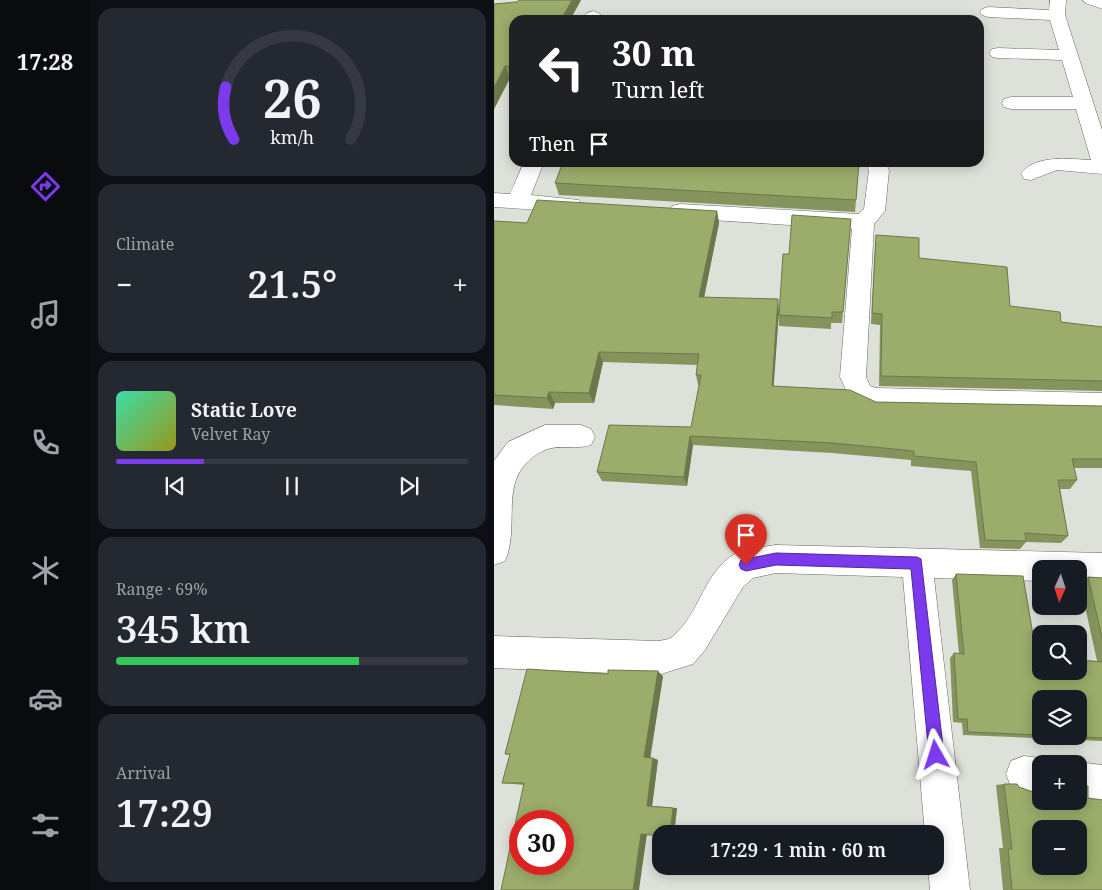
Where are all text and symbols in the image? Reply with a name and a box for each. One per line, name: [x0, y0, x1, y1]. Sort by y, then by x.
text: 30 m: [612, 29, 695, 76]
icon: left: [529, 35, 594, 100]
text: 17:28: [17, 46, 73, 76]
text: 26: [263, 62, 321, 133]
text: Turn left: [612, 74, 704, 104]
text: km/h: [270, 125, 314, 149]
icon: arrive: [585, 130, 613, 158]
text: Then: [529, 131, 575, 157]
icon: directions: [28, 169, 63, 204]
text: Climate: [116, 233, 174, 255]
text: 21.5°: [247, 257, 337, 309]
text: −: [116, 265, 132, 303]
text: +: [452, 265, 468, 303]
icon: music: [28, 297, 63, 332]
text: Static Love: [191, 397, 297, 423]
text: Velvet Ray: [191, 423, 270, 445]
icon: phone: [28, 425, 63, 460]
icon: previous: [161, 472, 189, 500]
icon: pause: [278, 472, 306, 500]
icon: next: [395, 472, 423, 500]
pin: [725, 514, 767, 565]
icon: arrive: [732, 521, 760, 549]
icon: climate: [28, 553, 63, 588]
north arrow: [1032, 560, 1086, 615]
map controls: [1032, 560, 1087, 875]
text: Range · 69%: [116, 578, 208, 600]
text: 345 km: [116, 602, 250, 654]
button: search: [1032, 625, 1087, 680]
icon: car: [28, 681, 63, 716]
button: layers: [1032, 690, 1087, 745]
position arrow: [909, 728, 961, 780]
button: +: [1032, 755, 1087, 810]
text: Arrival: [116, 762, 171, 784]
text: 17:29: [116, 786, 213, 838]
icon: filters: [28, 808, 63, 843]
speed limit sign: 30: [509, 810, 574, 875]
button: −: [1032, 820, 1087, 875]
text: 17:29 · 1 min · 60 m: [710, 837, 886, 863]

